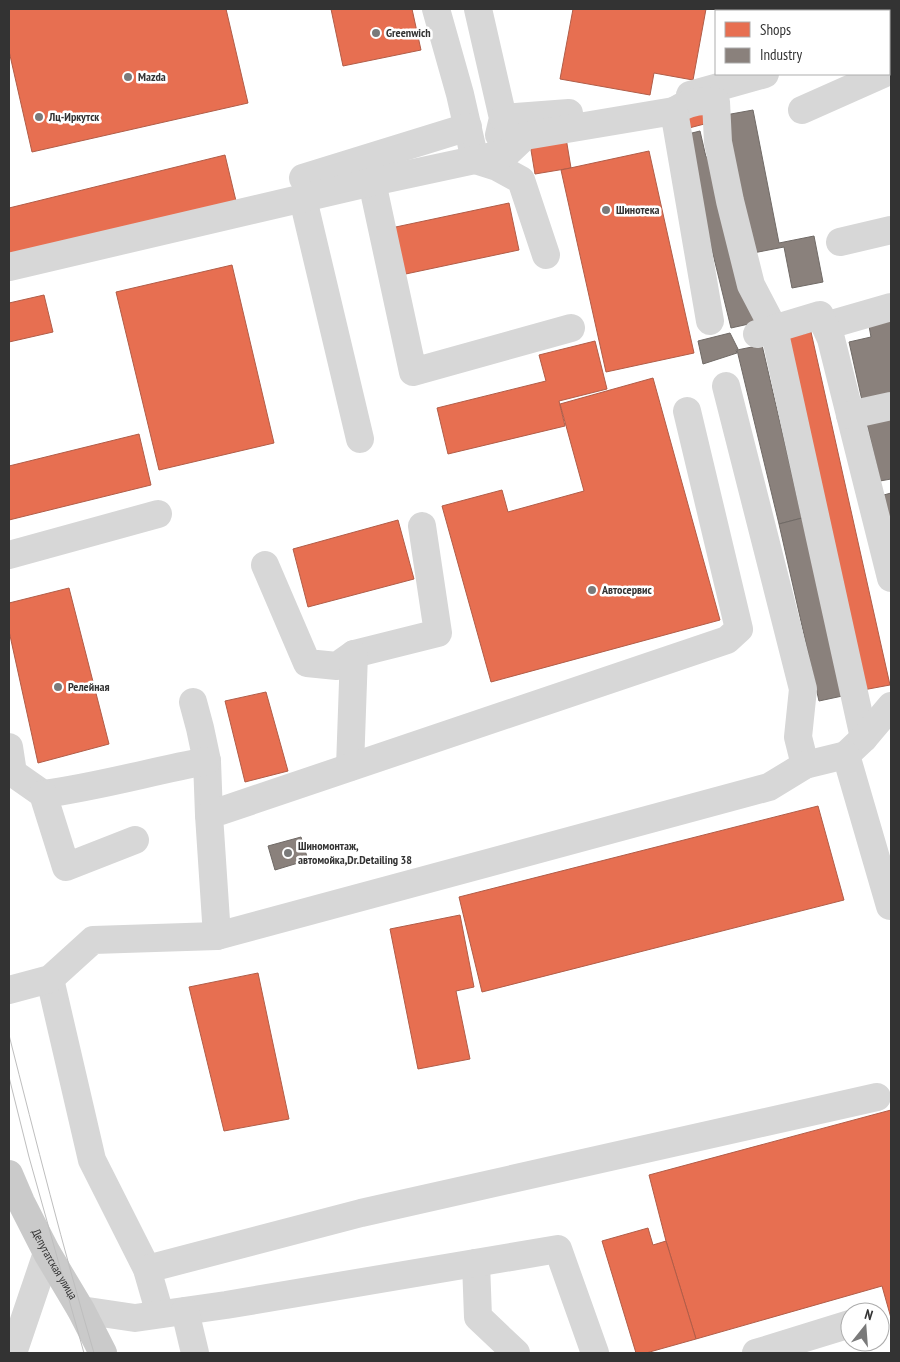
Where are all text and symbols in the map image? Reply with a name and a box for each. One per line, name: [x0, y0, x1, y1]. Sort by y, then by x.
legend: [715, 10, 890, 75]
text: Shops: [760, 20, 791, 39]
place label: Greenwich: [386, 25, 431, 40]
marker: Greenwich: [370, 27, 382, 39]
text: Industry: [760, 45, 802, 64]
place label: Mazda: [138, 69, 166, 84]
marker: Mazda: [122, 71, 134, 83]
place label: Лц-Иркутск: [48, 109, 99, 124]
marker: Лц-Иркутск: [33, 111, 45, 123]
place label: Шинотека: [616, 202, 660, 217]
marker: Шинотека: [600, 204, 612, 216]
place label: Автосервис: [601, 582, 652, 597]
marker: Автосервис: [586, 584, 598, 596]
place label: Релейная: [68, 679, 110, 694]
marker: Релейная: [52, 681, 64, 693]
place label: Шиномонтаж, автомойка,Dr.Detailing 38: [298, 838, 412, 867]
marker: Шиномонтаж, автомойка,Dr.Detailing 38: [282, 847, 294, 859]
street label: Депутатская улица: [29, 1226, 81, 1302]
north arrow: [840, 1302, 890, 1352]
text: N: [863, 1305, 875, 1324]

